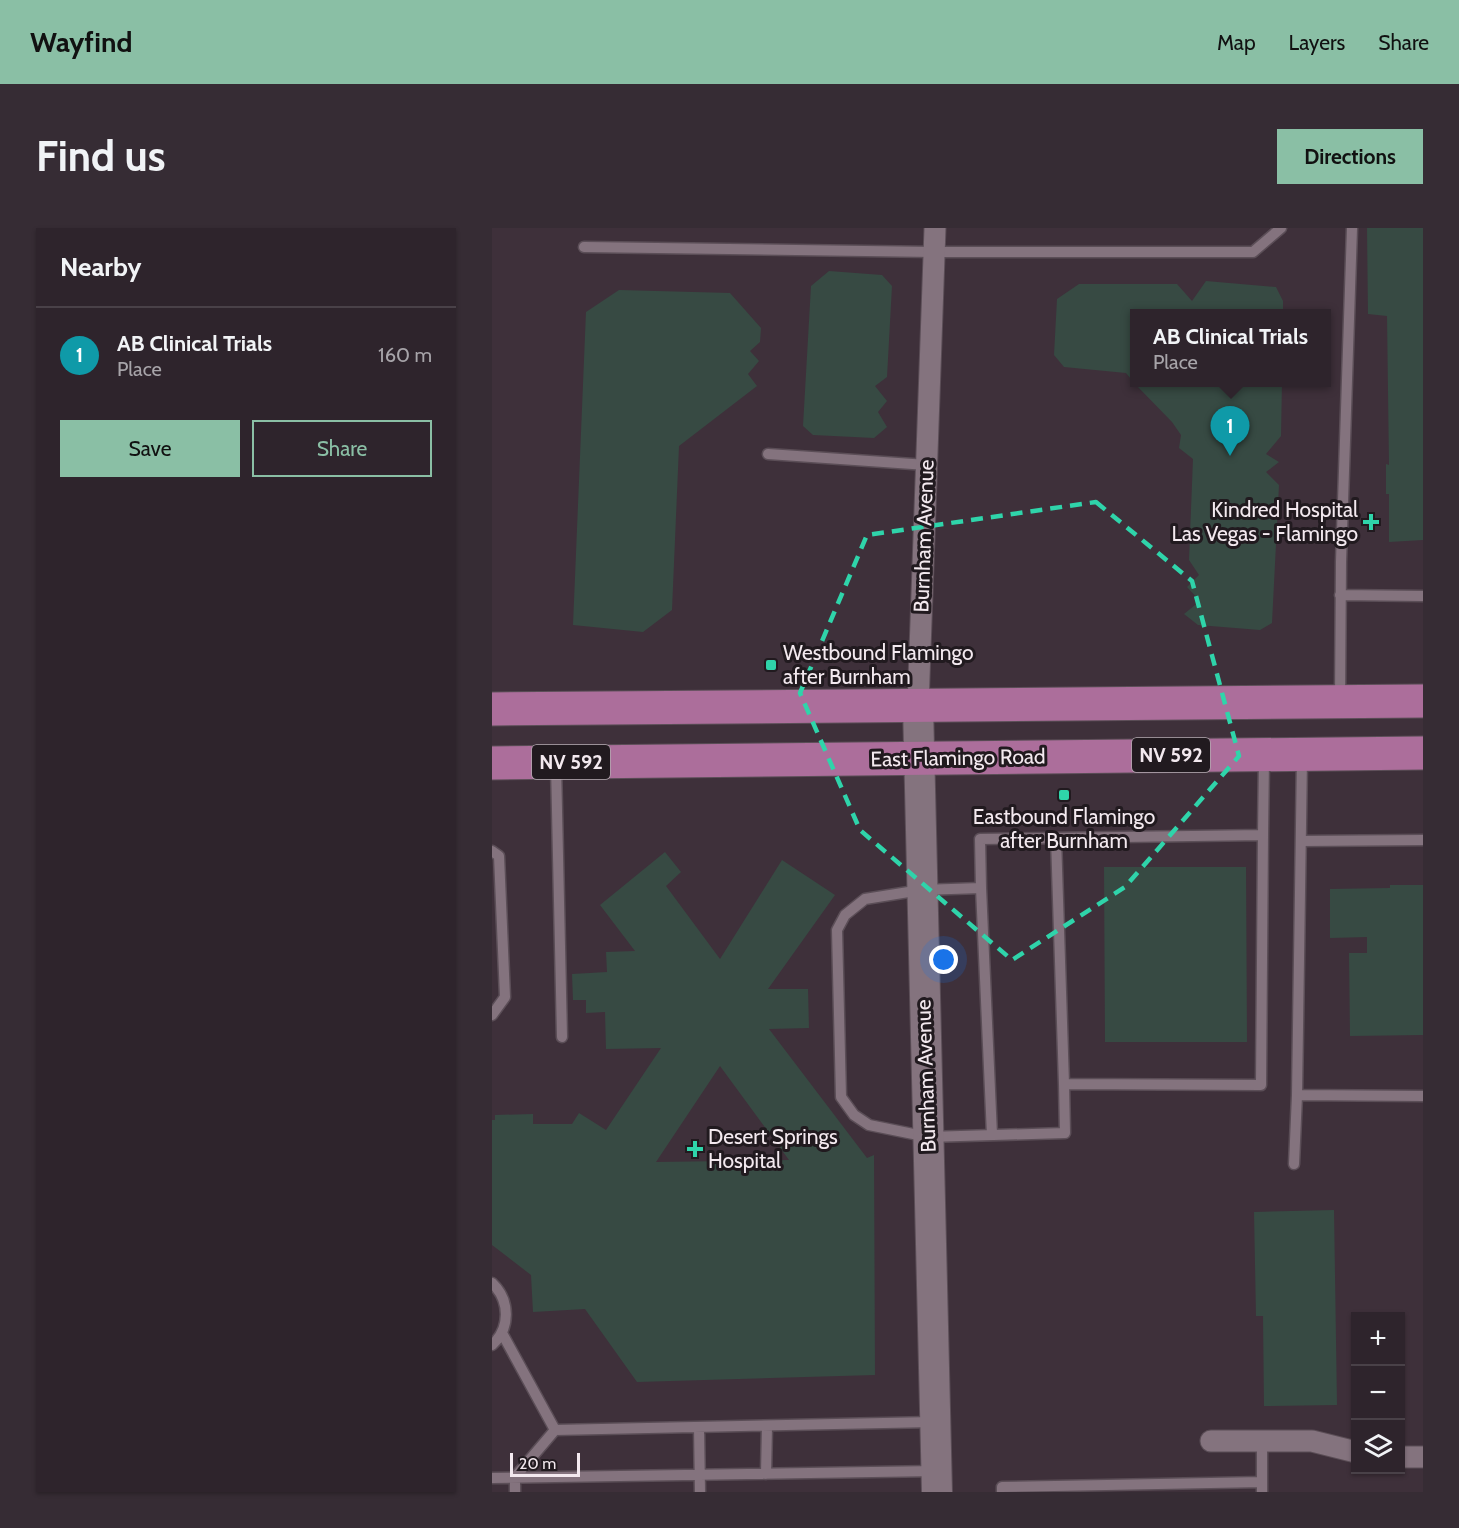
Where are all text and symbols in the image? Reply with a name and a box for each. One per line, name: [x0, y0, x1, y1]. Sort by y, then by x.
text: Wayfind: [30, 25, 132, 59]
text: Map: [1217, 30, 1256, 55]
text: Layers: [1289, 30, 1345, 55]
text: Share: [1378, 30, 1429, 55]
button: Directions: [1277, 129, 1423, 184]
text: Find us: [36, 130, 165, 182]
text: Nearby: [60, 251, 141, 283]
popup: [1130, 309, 1331, 387]
text: AB Clinical Trials: [1153, 323, 1308, 350]
text: AB Clinical Trials: [117, 330, 272, 357]
text: 1: [76, 343, 83, 367]
text: 160 m: [378, 343, 432, 367]
text: Place: [1153, 350, 1198, 374]
text: Place: [117, 357, 162, 381]
pin: 1: [1210, 406, 1250, 456]
button: Save: [60, 420, 240, 477]
button: Share: [252, 420, 432, 477]
street label: Burnham Avenue: [908, 459, 939, 613]
place label: Kindred Hospital Las Vegas - Flamingo: [1171, 497, 1358, 546]
marker: Kindred Hospital Las Vegas - Flamingo: [1362, 513, 1380, 531]
place label: Westbound Flamingo after Burnham: [783, 640, 974, 689]
marker: Westbound Flamingo after Burnham: [764, 658, 778, 672]
road number: NV 592: [1132, 738, 1210, 772]
street label: East Flamingo Road: [870, 743, 1046, 772]
road number: NV 592: [532, 745, 610, 779]
marker: Eastbound Flamingo after Burnham: [1057, 788, 1071, 802]
place label: Eastbound Flamingo after Burnham: [973, 804, 1155, 853]
your location: [929, 945, 958, 974]
street label: Burnham Avenue: [910, 999, 941, 1153]
place label: Desert Springs Hospital: [708, 1124, 838, 1173]
marker: Desert Springs Hospital: [686, 1140, 704, 1158]
map controls: [1351, 1312, 1405, 1474]
button: +: [1351, 1312, 1405, 1366]
button: −: [1351, 1366, 1405, 1420]
button: layers: [1351, 1420, 1405, 1474]
scale bar: [510, 1450, 580, 1478]
text: 20 m: [519, 1454, 556, 1473]

